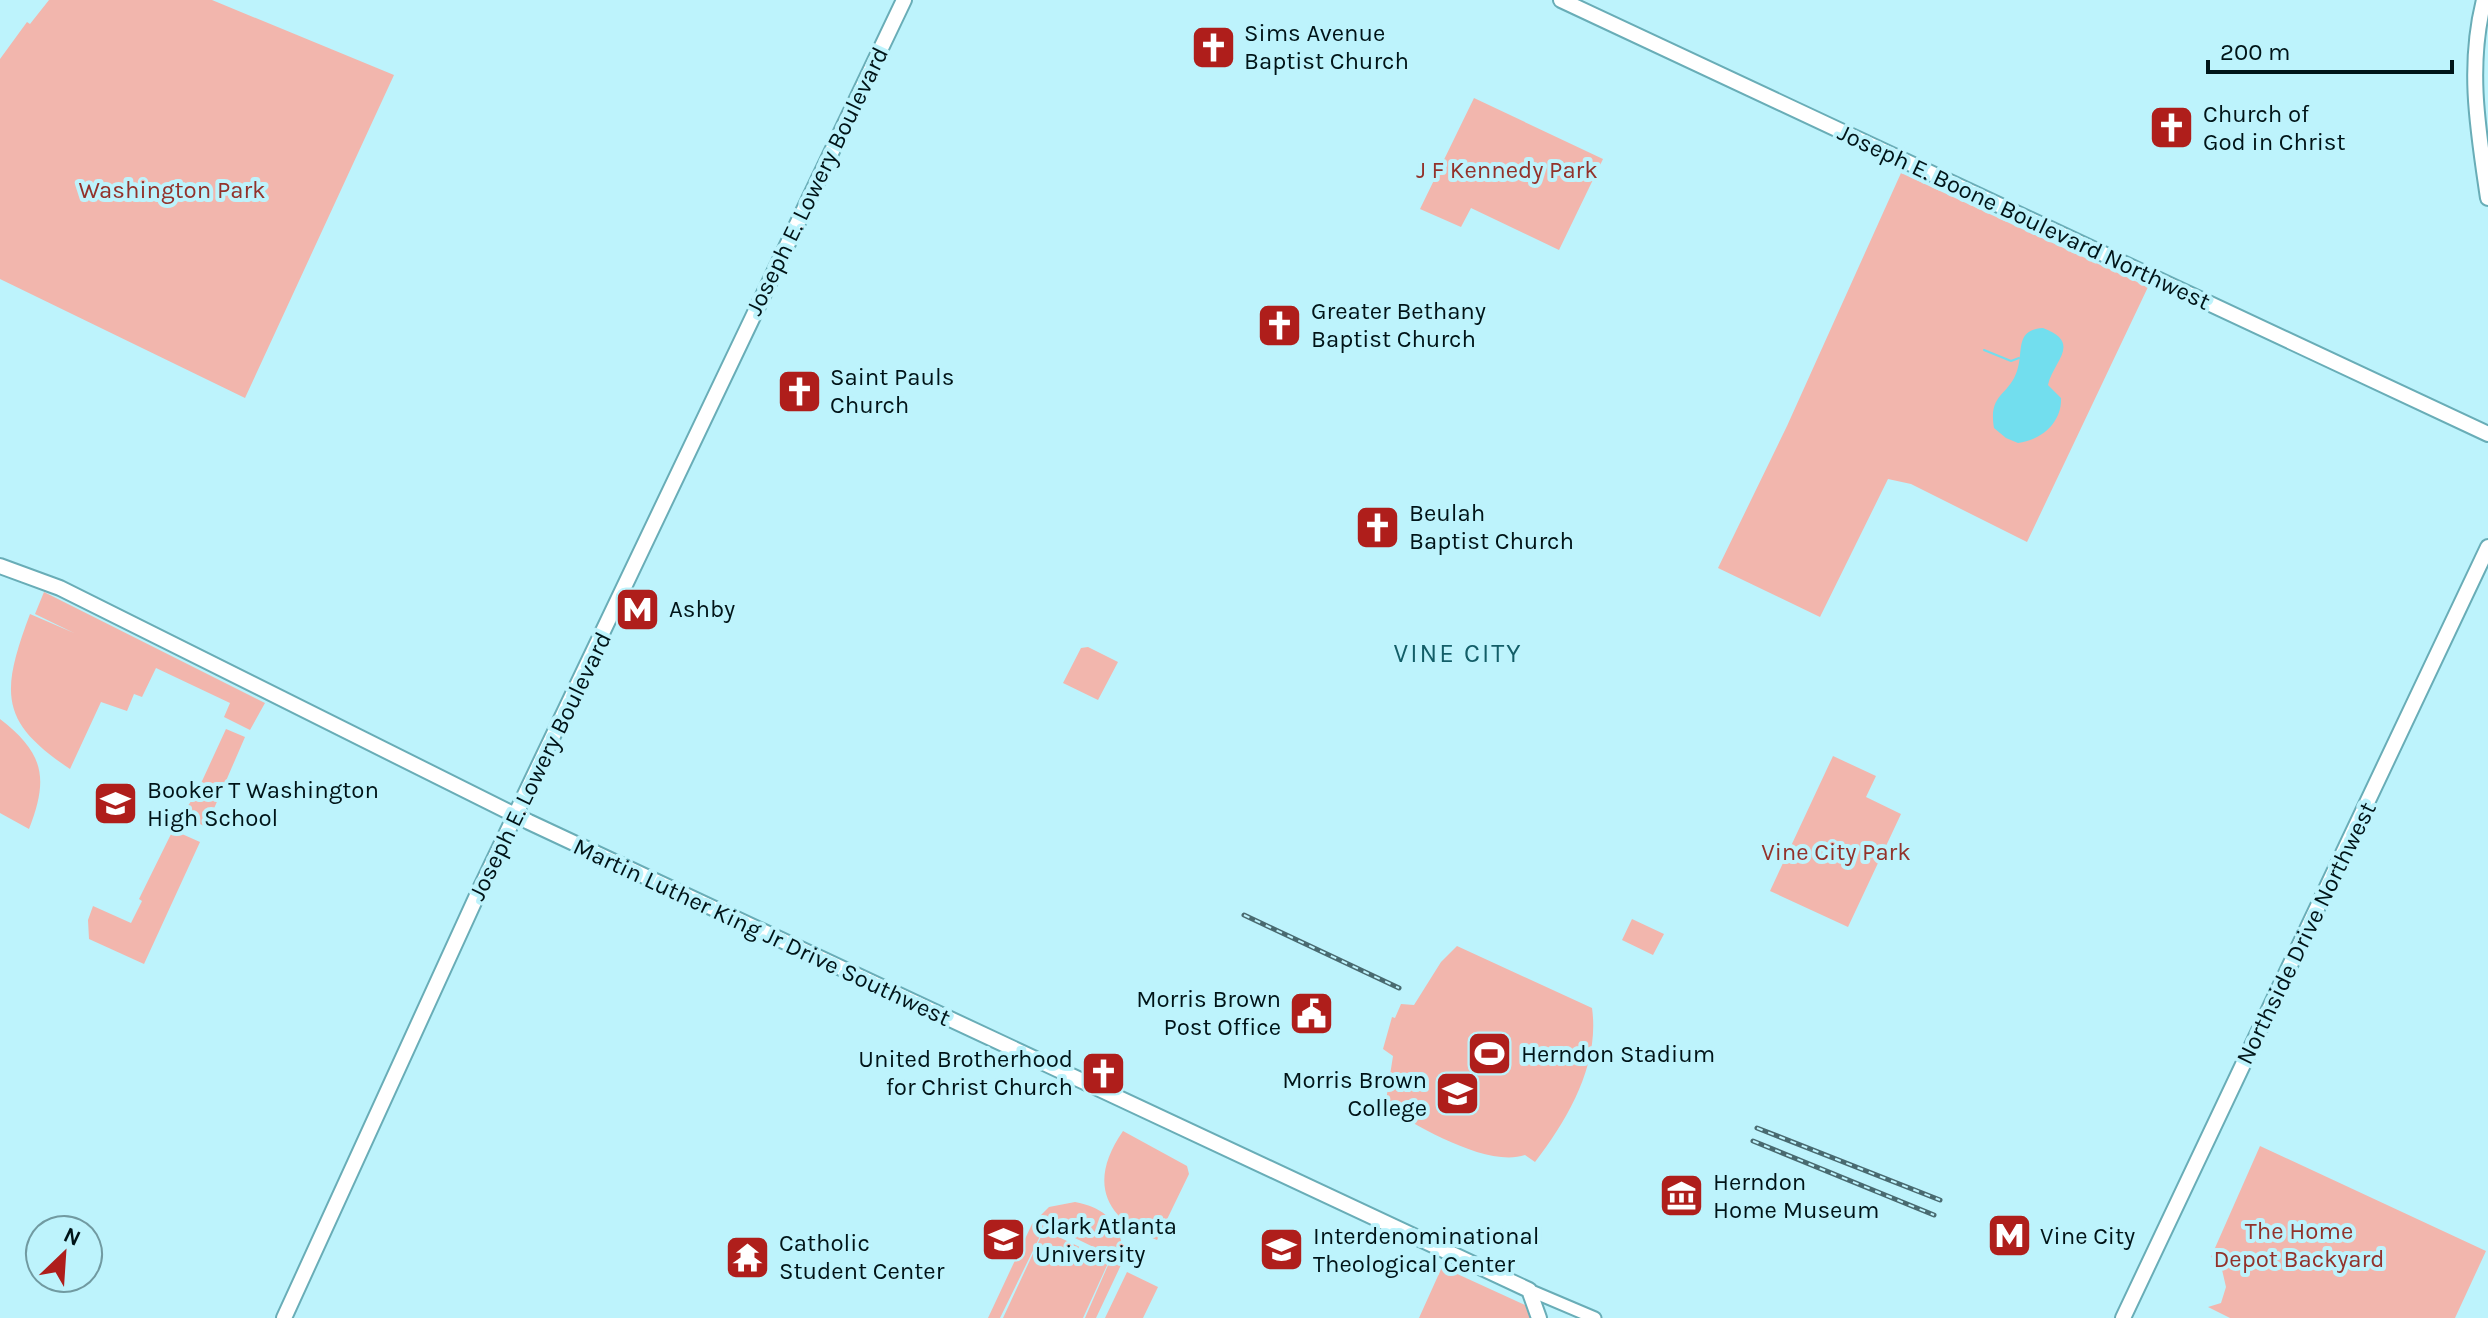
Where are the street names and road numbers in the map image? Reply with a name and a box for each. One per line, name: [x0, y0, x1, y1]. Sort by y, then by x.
street label: Joseph E. Lowery Boulevard: [740, 42, 894, 320]
street label: Joseph E. Boone Boulevard Northwest: [1833, 118, 2215, 316]
street label: Joseph E. Lowery Boulevard: [463, 627, 617, 905]
street label: Northside Drive Northwest: [2230, 797, 2382, 1069]
street label: Martin Luther King Jr Drive Southwest: [569, 832, 955, 1032]

